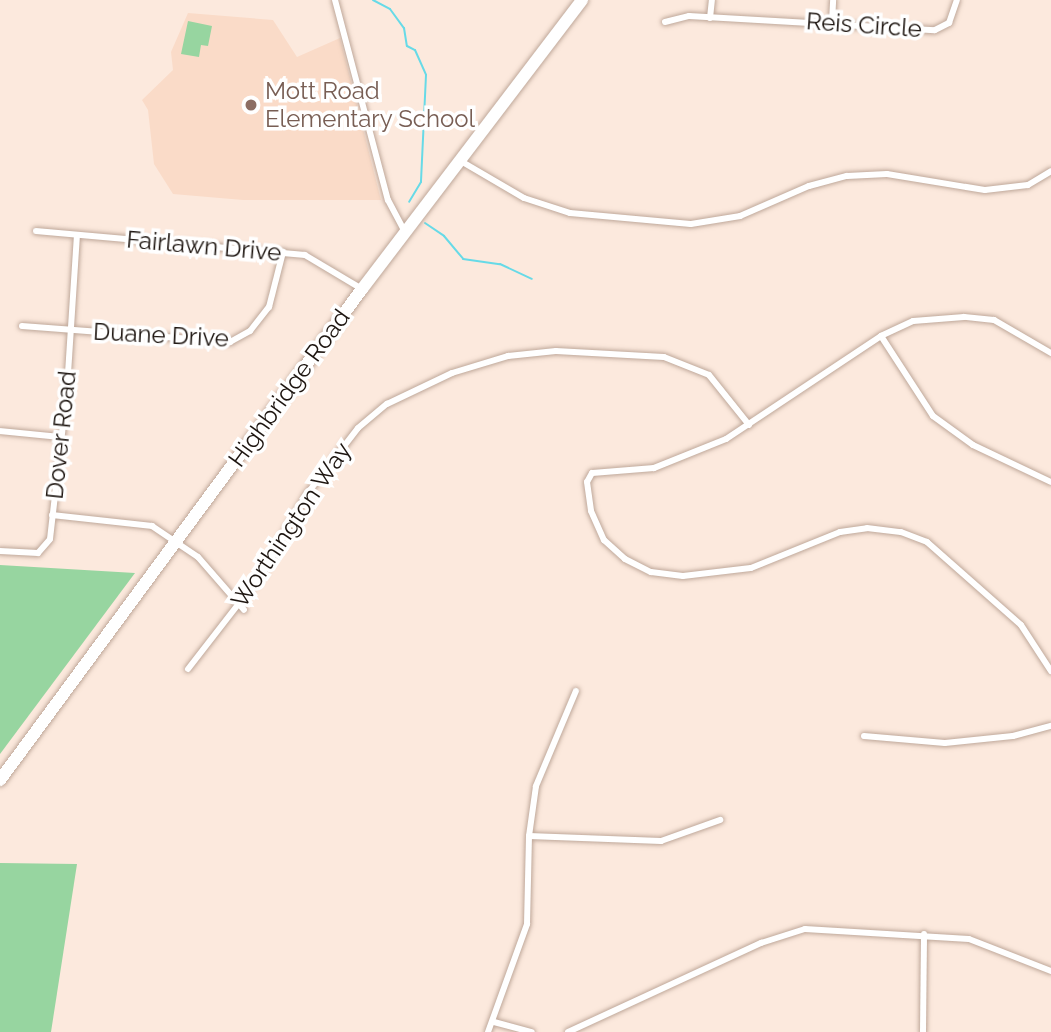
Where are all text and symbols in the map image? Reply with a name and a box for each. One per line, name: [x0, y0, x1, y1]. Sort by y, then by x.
street label: Reis Circle: [805, 7, 923, 43]
place label: Mott Road Elementary School: [265, 77, 476, 133]
marker: Mott Road Elementary School: [243, 97, 259, 113]
street label: Fairlawn Drive: [125, 225, 283, 267]
street label: Highbridge Road: [222, 304, 356, 472]
street label: Duane Drive: [92, 317, 230, 353]
street label: Dover Road: [40, 369, 82, 501]
street label: Worthington Way: [225, 437, 357, 613]

